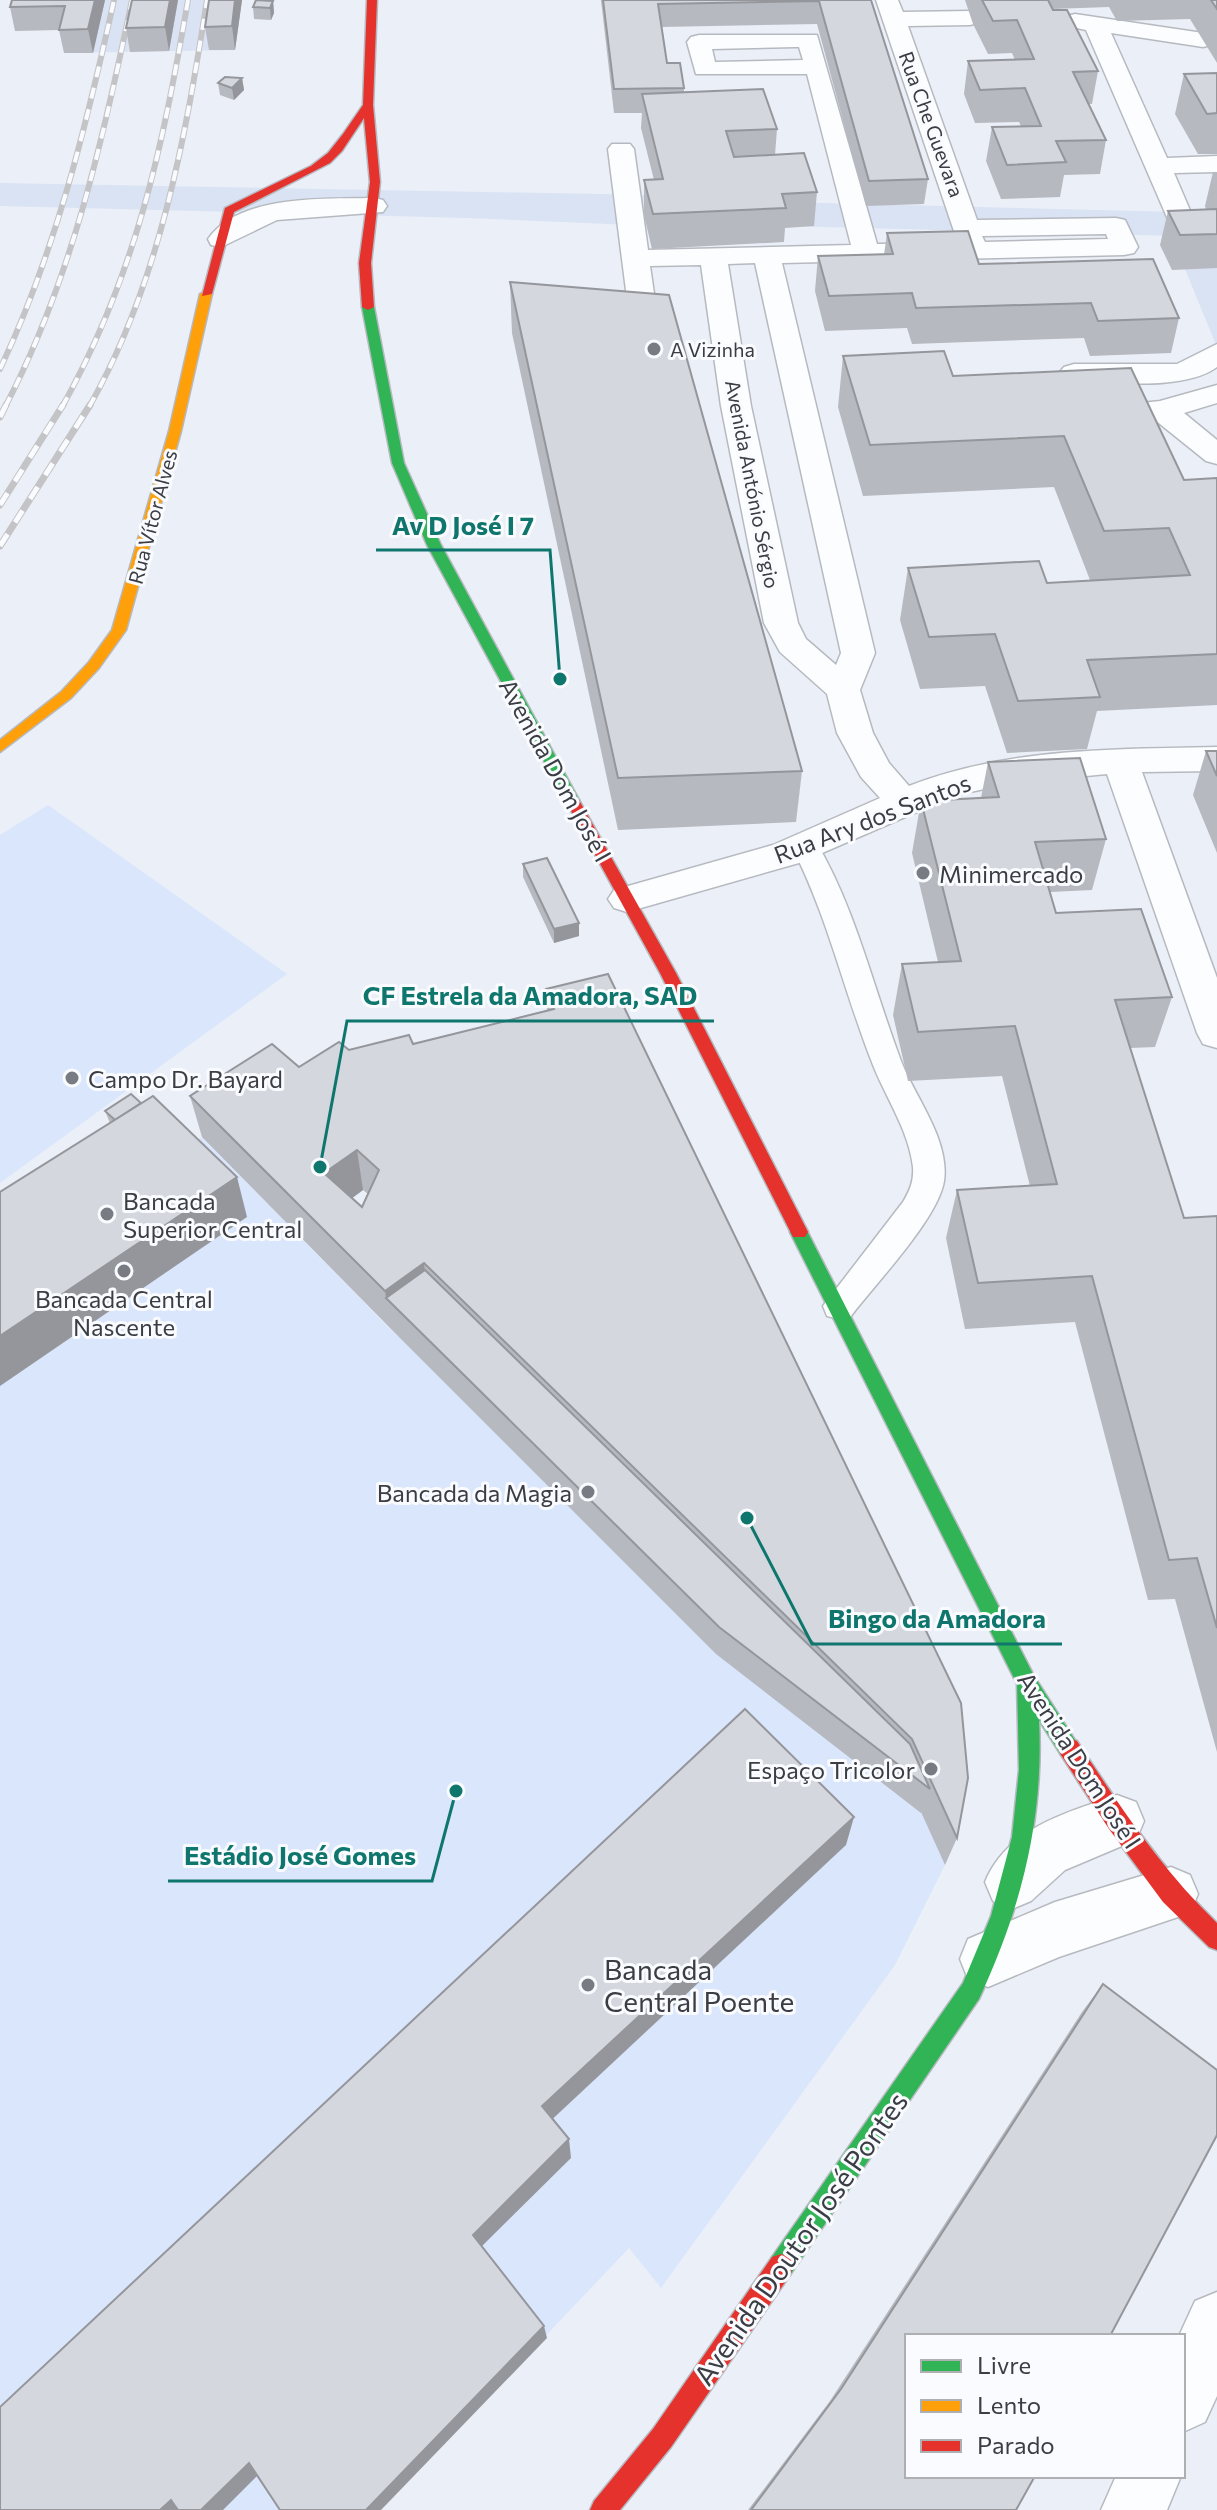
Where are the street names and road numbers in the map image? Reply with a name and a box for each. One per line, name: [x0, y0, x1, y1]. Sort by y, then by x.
street label: Rua Che Guevara: [895, 48, 969, 200]
street label: Avenida António Sérgio: [721, 378, 785, 590]
street label: Rua Vítor Alves: [123, 447, 181, 587]
street label: Avenida Dom José I: [494, 673, 618, 867]
street label: Rua Ary dos Santos: [770, 767, 974, 869]
street label: Avenida Dom José I: [1012, 1666, 1148, 1854]
street label: Avenida Doutor José Pontes: [686, 2085, 914, 2391]

